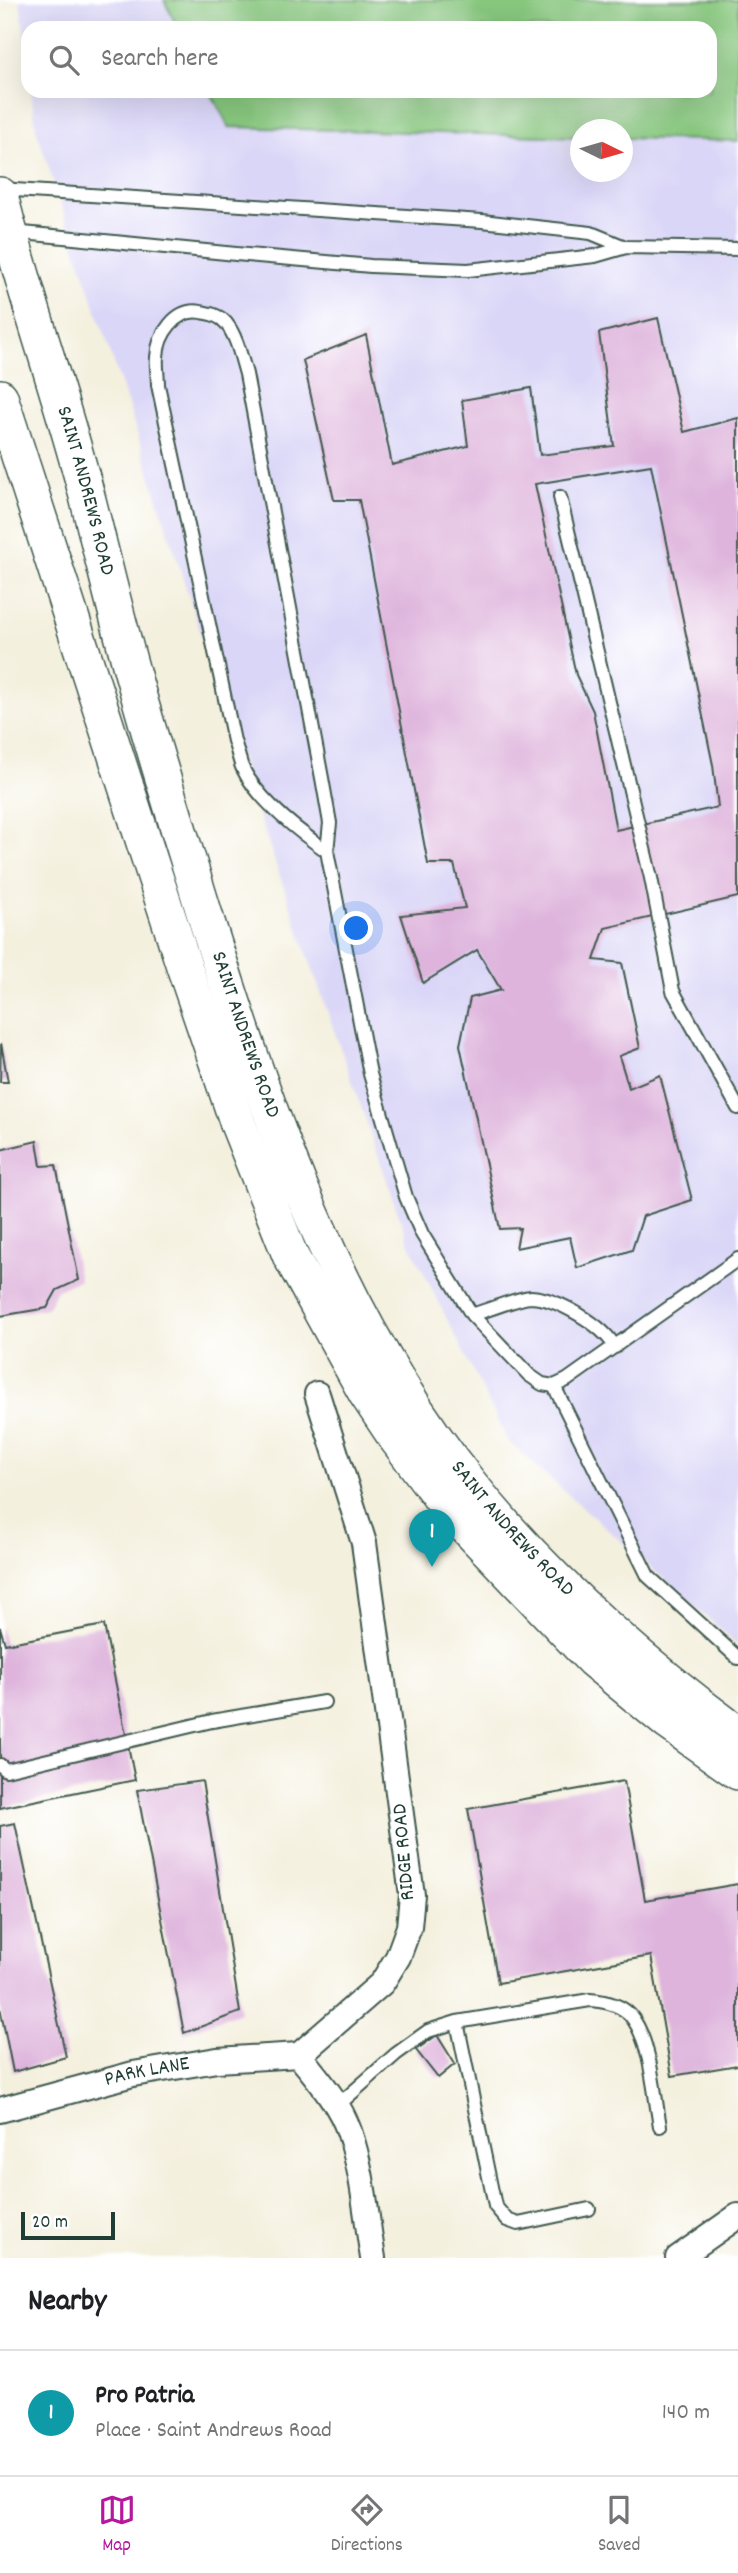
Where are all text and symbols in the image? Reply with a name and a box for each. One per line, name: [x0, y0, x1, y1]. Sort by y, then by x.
search box: [21, 21, 717, 98]
icon: search: [45, 41, 83, 79]
text: Search here: [101, 41, 219, 78]
north arrow: [570, 119, 633, 182]
street label: SAINT ANDREWS ROAD: [48, 403, 121, 579]
your location: [339, 911, 373, 945]
street label: SAINT ANDREWS ROAD: [202, 948, 287, 1123]
street label: SAINT ANDREWS ROAD: [442, 1455, 581, 1605]
pin: 1: [409, 1509, 455, 1567]
street label: RIDGE ROAD: [386, 1802, 424, 1902]
street label: PARK LANE: [101, 2050, 192, 2096]
scale bar: [21, 2209, 116, 2241]
text: 20 m: [32, 2210, 68, 2237]
text: Nearby: [28, 2282, 106, 2325]
text: Pro Patria: [95, 2378, 194, 2415]
text: 1: [48, 2397, 54, 2430]
text: 140 m: [662, 2397, 710, 2430]
text: Place · Saint Andrews Road: [95, 2415, 332, 2448]
tab: Map: [98, 2491, 136, 2560]
tab: Directions: [331, 2491, 403, 2560]
tab: Saved: [598, 2491, 640, 2560]

